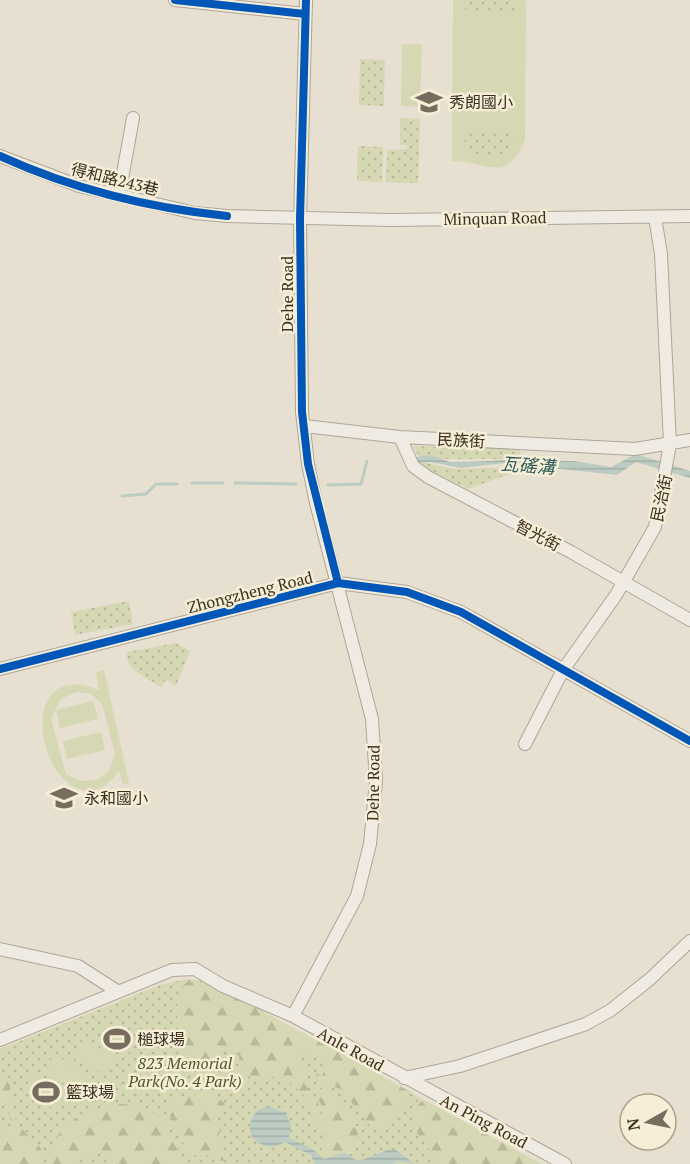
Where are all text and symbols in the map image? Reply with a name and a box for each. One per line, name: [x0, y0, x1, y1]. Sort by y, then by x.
school or university icon: 秀朗國小: [414, 87, 444, 117]
place label: 秀朗國小: [449, 91, 513, 113]
street label: 得和路243巷: [69, 157, 161, 201]
street label: Minquan Road: [443, 206, 547, 230]
street label: Dehe Road: [276, 256, 298, 332]
street label: 民族街: [436, 428, 486, 452]
water label: 瓦磘溝: [500, 451, 559, 479]
street label: 民治街: [645, 472, 677, 524]
street label: 智光街: [512, 514, 564, 556]
street label: Zhongzheng Road: [185, 566, 315, 618]
street label: Dehe Road: [361, 744, 385, 821]
school or university icon: 永和國小: [49, 783, 79, 813]
place label: 永和國小: [84, 787, 148, 809]
street label: Anle Road: [314, 1022, 388, 1076]
sports icon: 槌球場: [102, 1024, 132, 1054]
place label: 槌球場: [137, 1028, 185, 1050]
park label: 823 Memorial Park(No. 4 Park): [127, 1052, 242, 1092]
sports icon: 籃球場: [31, 1077, 61, 1107]
place label: 籃球場: [66, 1081, 114, 1103]
street label: An Ping Road: [436, 1089, 532, 1153]
north arrow: [618, 1092, 678, 1152]
text: N: [621, 1117, 645, 1132]

